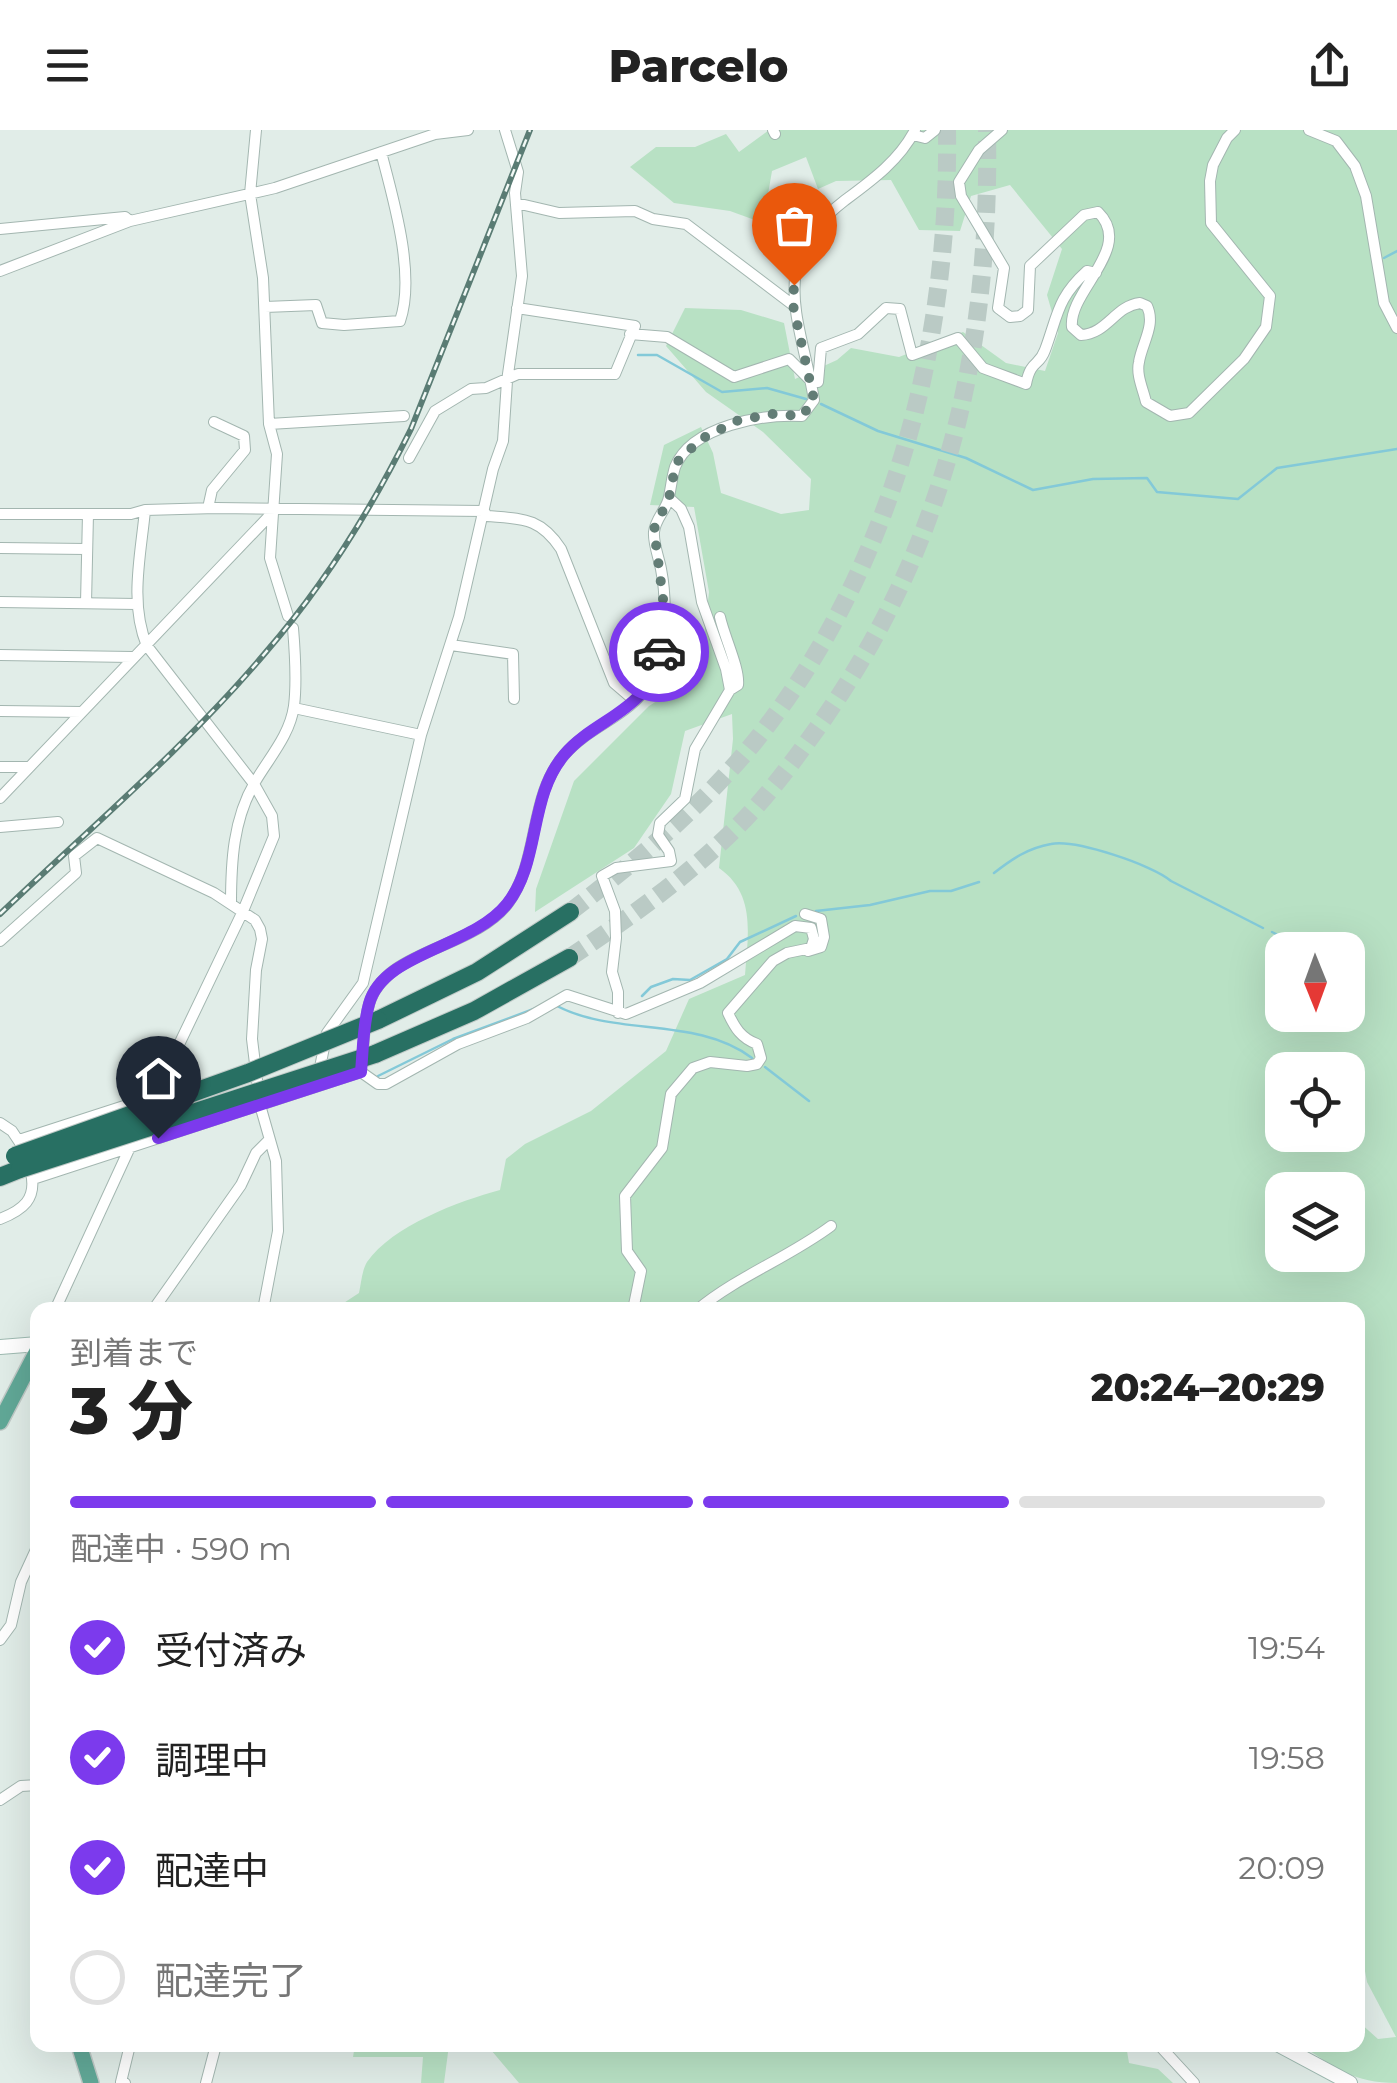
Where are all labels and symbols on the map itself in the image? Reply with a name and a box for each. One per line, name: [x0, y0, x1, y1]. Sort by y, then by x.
pin: [752, 183, 837, 286]
courier: [609, 602, 709, 702]
north arrow: [1265, 932, 1365, 1032]
pin: [116, 1036, 201, 1139]

